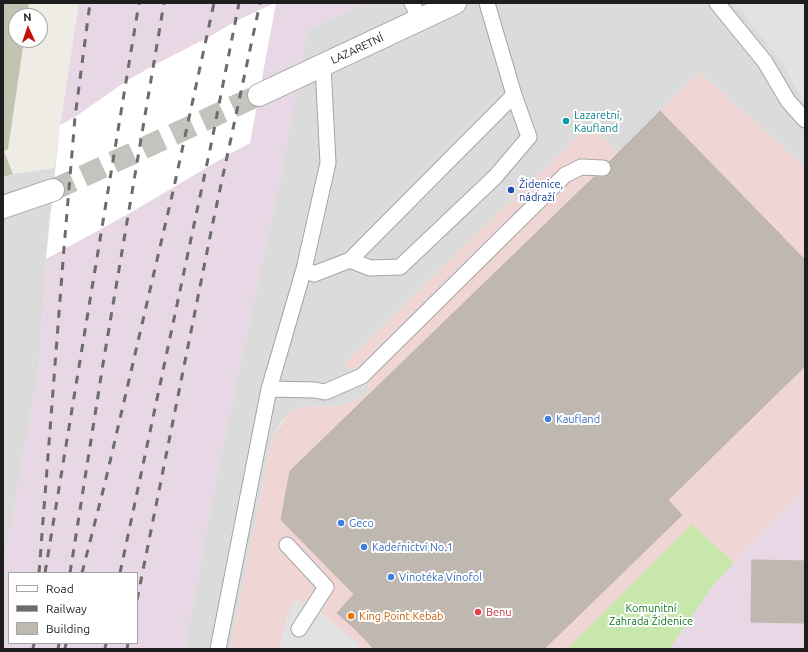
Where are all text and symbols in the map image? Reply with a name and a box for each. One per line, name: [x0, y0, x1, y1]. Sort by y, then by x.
north arrow: [8, 8, 48, 48]
text: N: [23, 11, 32, 23]
street label: LAZARETNÍ: [329, 31, 385, 67]
place label: Lazaretní, Kaufland: [574, 108, 622, 134]
marker: Lazaretní, Kaufland: [561, 116, 571, 126]
place label: Židenice, nádraží: [519, 177, 563, 203]
marker: Židenice, nádraží: [506, 185, 516, 195]
place label: Kaufland: [556, 412, 600, 426]
marker: Kaufland: [543, 414, 553, 424]
place label: Geco: [349, 516, 374, 530]
marker: Geco: [336, 518, 346, 528]
place label: Kadeřnictví No.1: [372, 540, 453, 554]
marker: Kadeřnictví No.1: [359, 542, 369, 552]
place label: Vinotéka Vinofol: [399, 570, 482, 584]
legend: [8, 572, 138, 644]
marker: Vinotéka Vinofol: [386, 572, 396, 582]
text: Road: [46, 582, 74, 595]
park label: Komunitní Zahrada Židenice: [609, 601, 693, 627]
text: Railway: [46, 602, 87, 615]
place label: Benu: [486, 605, 512, 619]
marker: Benu: [473, 607, 483, 617]
place label: King Point Kebab: [359, 609, 444, 623]
marker: King Point Kebab: [346, 611, 356, 621]
text: Building: [46, 622, 90, 635]

